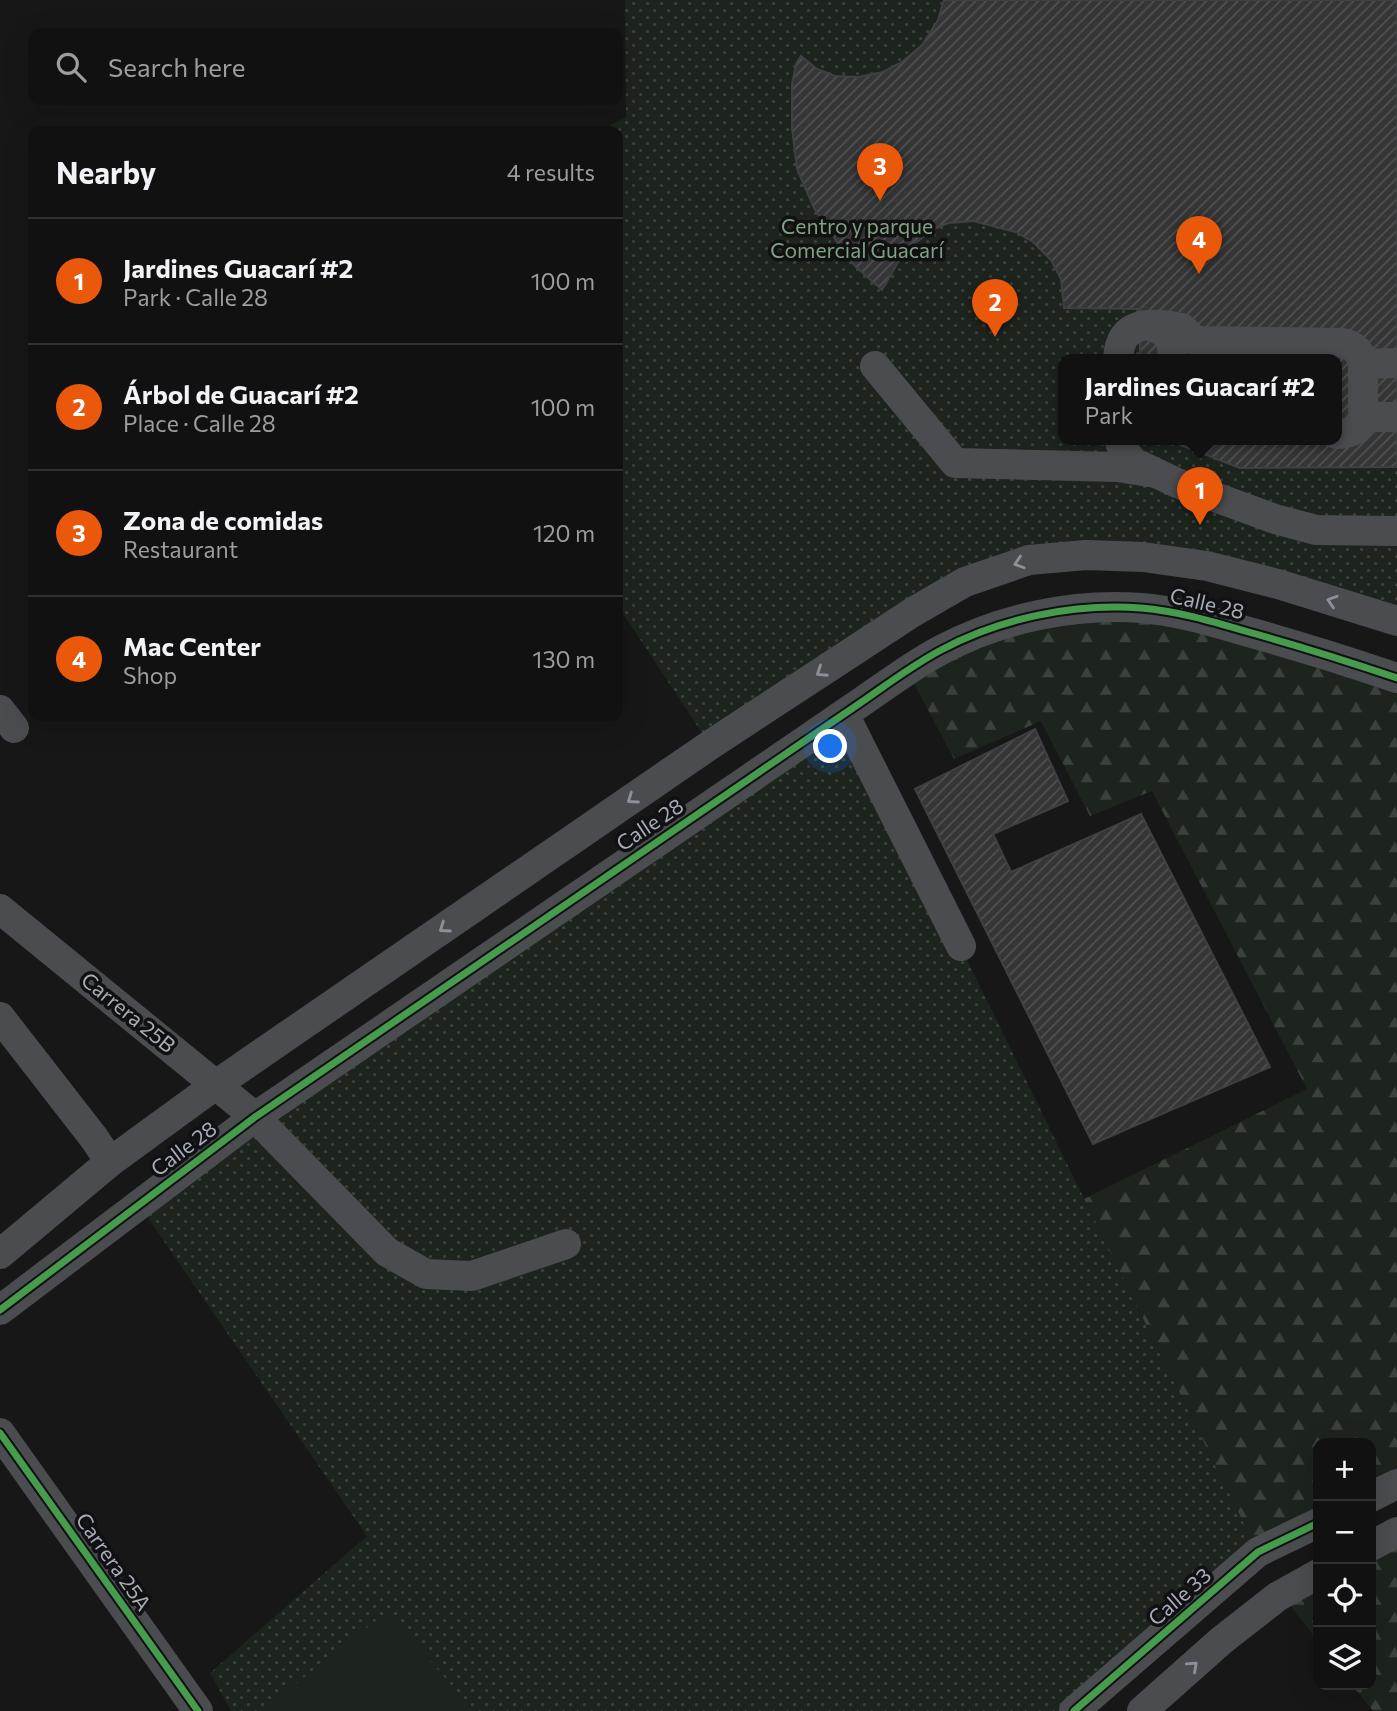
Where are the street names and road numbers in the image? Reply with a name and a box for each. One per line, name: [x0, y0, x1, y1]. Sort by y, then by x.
street label: Calle 28: [1168, 582, 1247, 623]
street label: Calle 28: [611, 792, 687, 855]
street label: Carrera 25B: [77, 966, 181, 1057]
street label: Calle 28: [145, 1115, 221, 1180]
street label: Carrera 25A: [71, 1507, 157, 1615]
street label: Calle 33: [1142, 1562, 1216, 1630]

